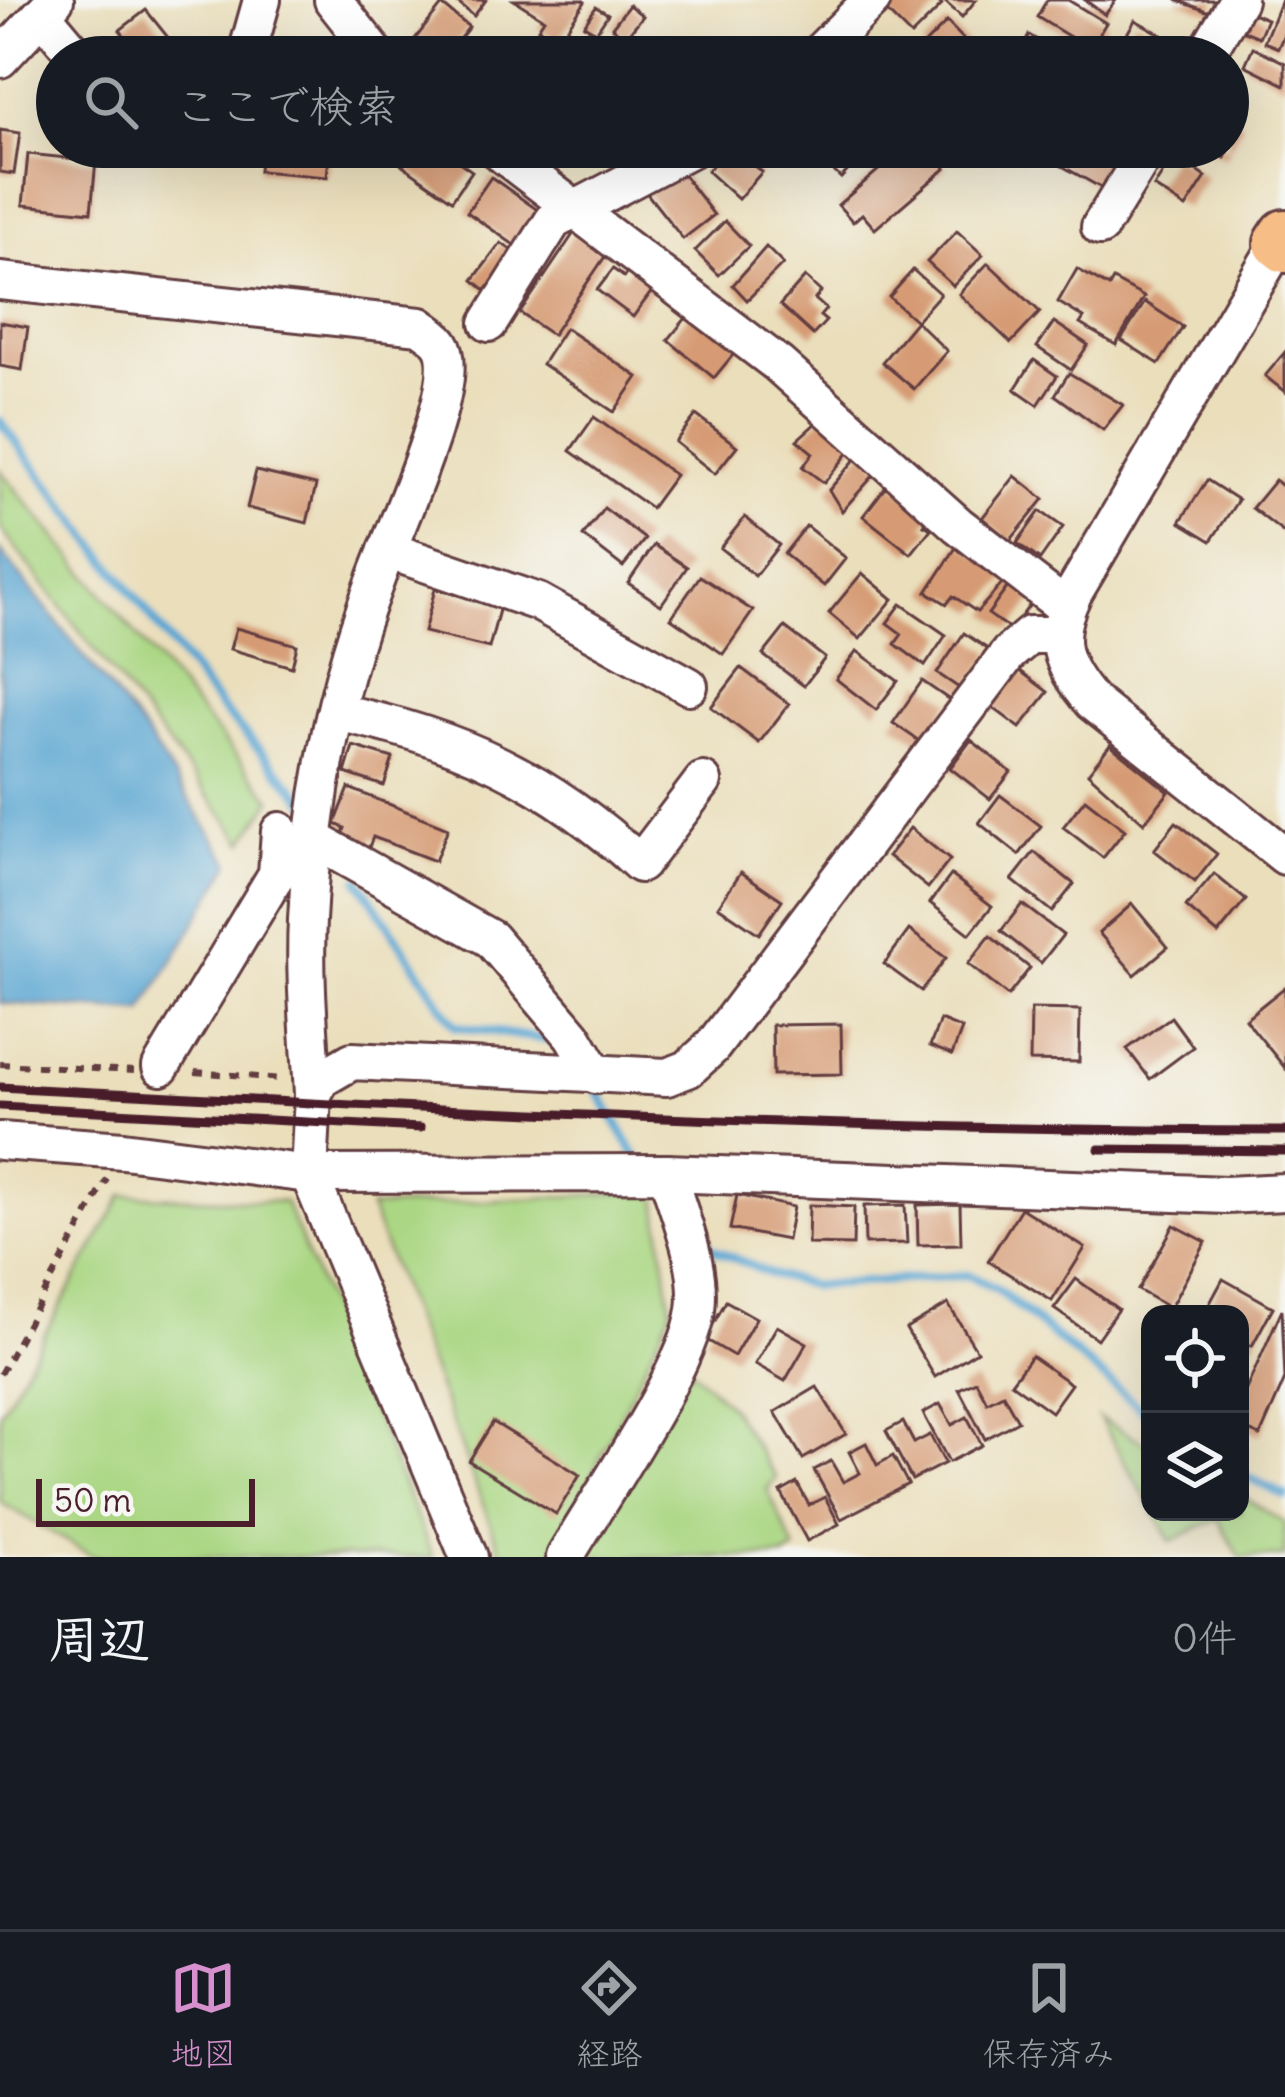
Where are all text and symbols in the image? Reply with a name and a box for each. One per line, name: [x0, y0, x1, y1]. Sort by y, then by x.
search box: [36, 36, 1249, 168]
icon: search: [78, 69, 144, 135]
text: ここで検索: [174, 78, 399, 134]
map controls: [1141, 1305, 1249, 1521]
button: locate: [1141, 1305, 1249, 1413]
button: layers: [1141, 1413, 1249, 1521]
scale bar: [36, 1473, 255, 1526]
text: 50 m: [54, 1479, 131, 1521]
text: 周辺: [48, 1607, 150, 1671]
text: 0件: [1172, 1614, 1237, 1663]
tab: 地図: [170, 1955, 236, 2075]
tab: 経路: [576, 1955, 642, 2075]
tab: 保存済み: [983, 1955, 1115, 2075]

